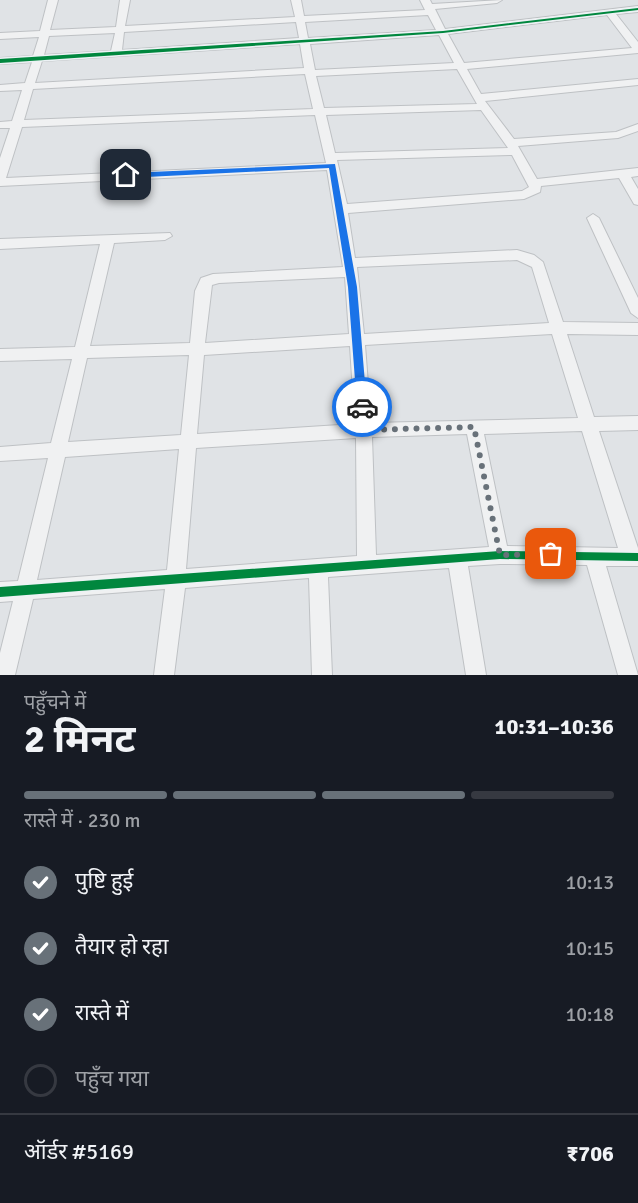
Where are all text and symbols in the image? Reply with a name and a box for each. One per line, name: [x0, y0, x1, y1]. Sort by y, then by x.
pin: [100, 149, 151, 200]
icon: home: [109, 158, 142, 191]
courier: [332, 377, 392, 437]
icon: car: [346, 391, 379, 424]
pin: [525, 528, 576, 579]
icon: bag: [534, 537, 567, 570]
text: पहुँचने में: [24, 690, 86, 715]
text: 10:31–10:36: [495, 713, 614, 740]
text: 2 मिनट: [24, 715, 136, 763]
text: रास्ते में · 230 m: [24, 808, 141, 833]
icon: check: [24, 866, 57, 899]
text: पुष्टि हुई: [75, 867, 133, 894]
text: 10:13: [565, 870, 614, 895]
icon: check: [24, 932, 57, 965]
text: तैयार हो रहा: [75, 933, 168, 960]
text: 10:15: [565, 936, 614, 961]
icon: check: [24, 998, 57, 1031]
text: रास्ते में: [75, 999, 129, 1026]
text: 10:18: [565, 1002, 614, 1027]
text: पहुँच गया: [75, 1065, 149, 1092]
text: ऑर्डर #5169: [24, 1138, 134, 1165]
text: ₹706: [566, 1140, 614, 1167]

